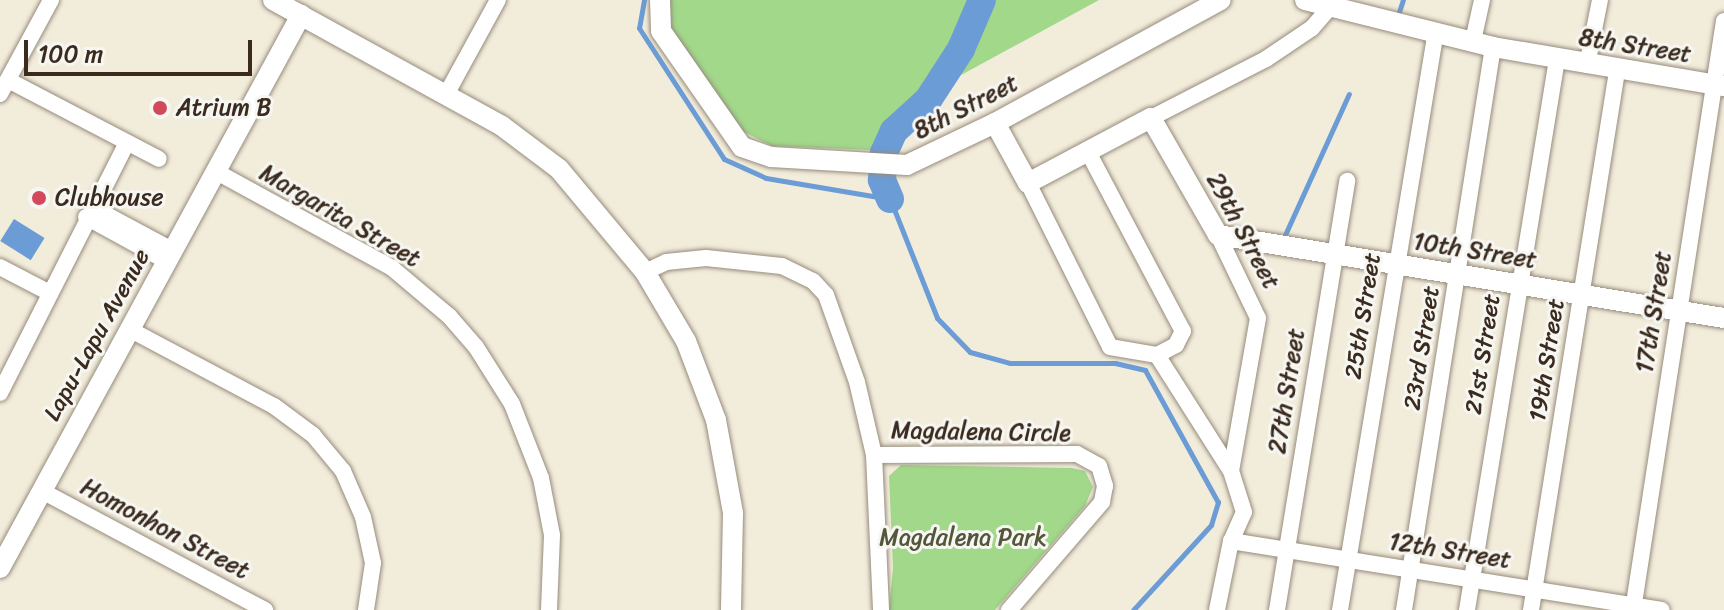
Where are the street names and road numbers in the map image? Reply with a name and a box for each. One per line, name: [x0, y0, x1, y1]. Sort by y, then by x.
street label: 8th Street: [1577, 23, 1693, 69]
street label: 8th Street: [909, 68, 1023, 146]
street label: Margarita Street: [255, 158, 425, 274]
street label: 29th Street: [1200, 168, 1286, 294]
street label: 10th Street: [1411, 227, 1539, 275]
street label: Lapu-Lapu Avenue: [38, 244, 156, 426]
street label: 17th Street: [1630, 249, 1678, 375]
street label: 25th Street: [1339, 251, 1387, 381]
street label: 23rd Street: [1398, 284, 1446, 412]
street label: 21st Street: [1459, 292, 1507, 416]
street label: 19th Street: [1523, 296, 1571, 424]
street label: 27th Street: [1263, 326, 1311, 456]
street label: Magdalena Circle: [890, 416, 1072, 448]
street label: Homonhon Street: [76, 473, 254, 585]
street label: 12th Street: [1387, 527, 1513, 575]

